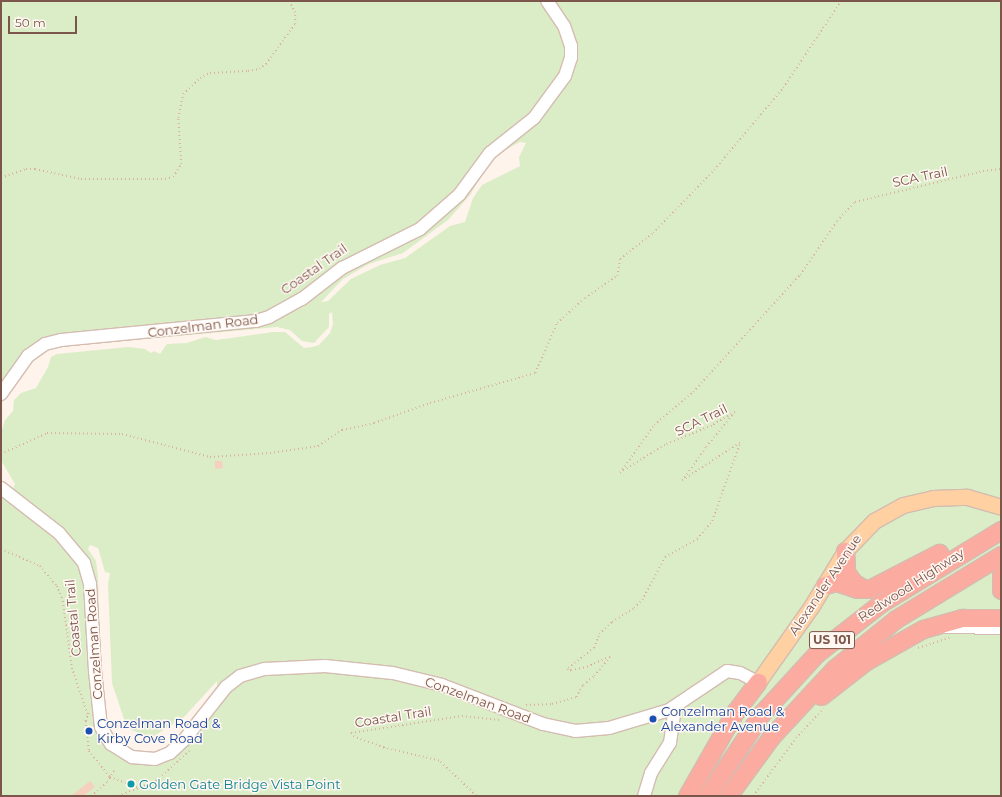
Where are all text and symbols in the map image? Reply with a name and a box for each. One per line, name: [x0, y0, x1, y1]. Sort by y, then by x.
scale bar: [10, 8, 79, 34]
text: 50 m: [15, 15, 46, 30]
street label: SCA Trail: [891, 164, 949, 190]
street label: Coastal Trail: [278, 240, 350, 298]
street label: Conzelman Road: [147, 311, 259, 341]
street label: SCA Trail: [672, 401, 730, 439]
street label: Alexander Avenue: [786, 532, 864, 638]
street label: Redwood Highway: [855, 545, 967, 625]
street label: Coastal Trail: [62, 579, 84, 657]
street label: Conzelman Road: [82, 588, 106, 700]
road number: US 101: [808, 630, 856, 650]
street label: Conzelman Road: [423, 674, 533, 726]
street label: Coastal Trail: [354, 703, 432, 731]
place label: Conzelman Road & Alexander Avenue: [661, 704, 784, 735]
marker: Conzelman Road & Alexander Avenue: [648, 714, 658, 724]
place label: Conzelman Road & Kirby Cove Road: [97, 716, 220, 747]
marker: Conzelman Road & Kirby Cove Road: [84, 726, 94, 736]
place label: Golden Gate Bridge Vista Point: [139, 776, 341, 792]
marker: Golden Gate Bridge Vista Point: [126, 779, 136, 789]

